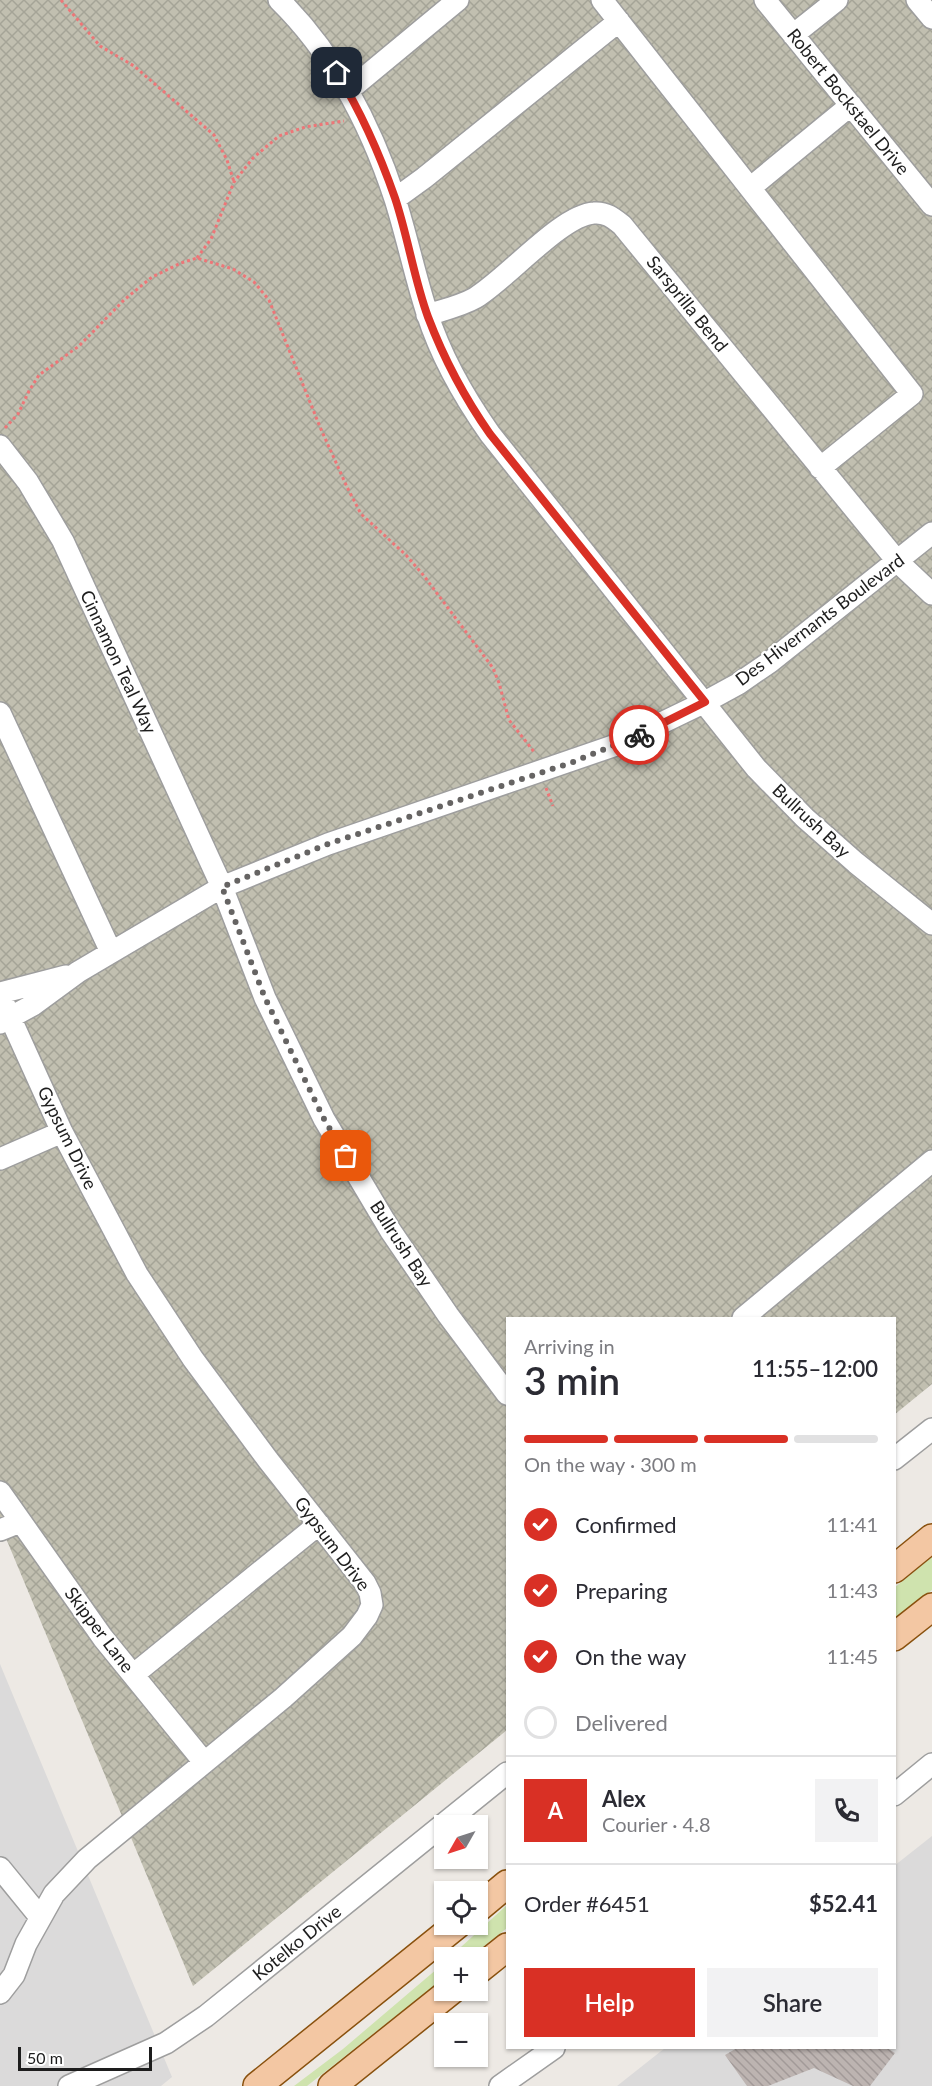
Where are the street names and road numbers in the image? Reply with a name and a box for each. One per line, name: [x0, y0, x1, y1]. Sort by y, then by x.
street label: Robert Bockstael Drive: [783, 24, 915, 179]
street label: Sarsprilla Bend: [642, 251, 733, 356]
street label: Des Hivernants Boulevard: [731, 548, 908, 690]
street label: Cinnamon Teal Way: [76, 586, 162, 737]
street label: Bullrush Bay: [768, 779, 856, 862]
street label: Gypsum Drive: [33, 1082, 102, 1193]
street label: Bullrush Bay: [366, 1196, 438, 1291]
street label: Gypsum Drive: [290, 1492, 375, 1595]
street label: Skipper Lane: [61, 1582, 139, 1676]
street label: Kotelko Drive: [248, 1900, 345, 1985]

